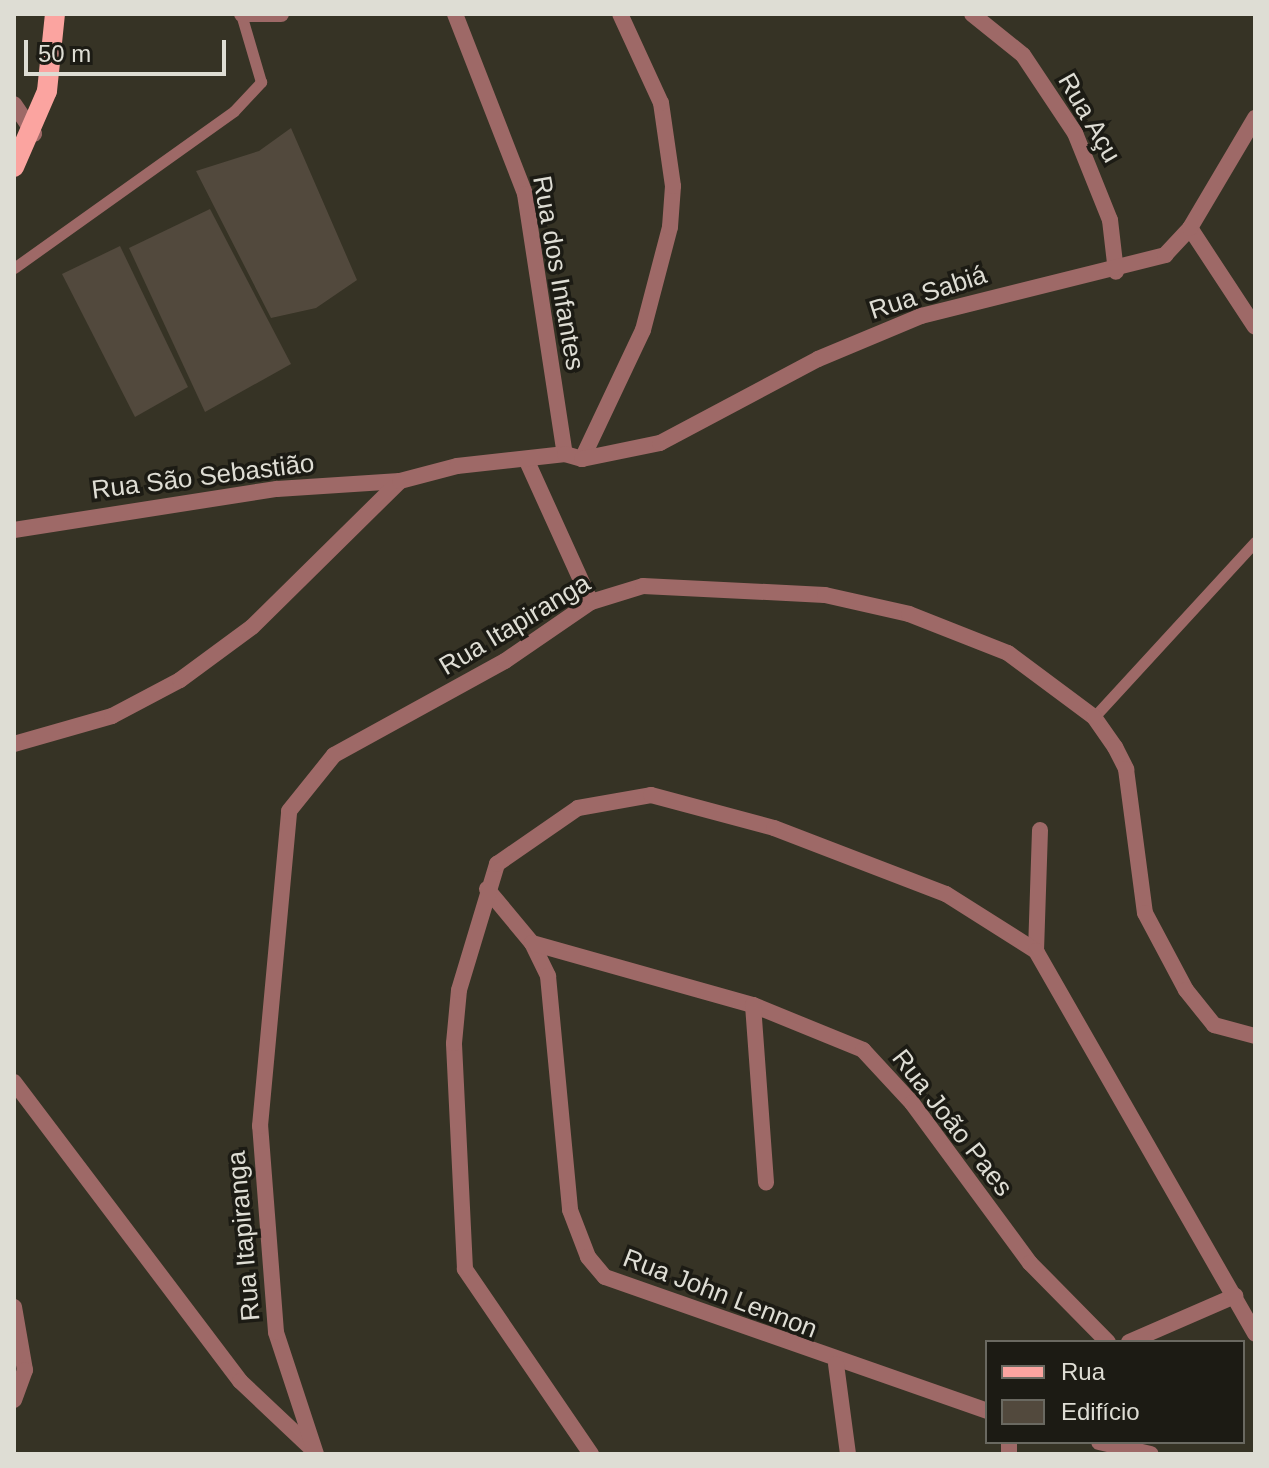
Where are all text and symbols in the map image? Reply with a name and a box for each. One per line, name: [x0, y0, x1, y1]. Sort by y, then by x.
scale bar: [28, 24, 230, 74]
text: 50 m: [38, 40, 91, 67]
street label: Rua Açu: [1051, 67, 1127, 169]
street label: Rua dos Infantes: [526, 173, 590, 373]
street label: Rua Sabiá: [865, 259, 991, 327]
street label: Rua São Sebastião: [90, 448, 316, 506]
street label: Rua Itapiranga: [434, 568, 596, 682]
street label: Rua João Paes: [885, 1043, 1019, 1203]
street label: Rua Itapiranga: [221, 1150, 267, 1322]
street label: Rua John Lennon: [619, 1243, 821, 1345]
legend: [985, 1340, 1245, 1444]
text: Rua: [1061, 1358, 1105, 1385]
text: Edifício: [1061, 1398, 1140, 1425]

